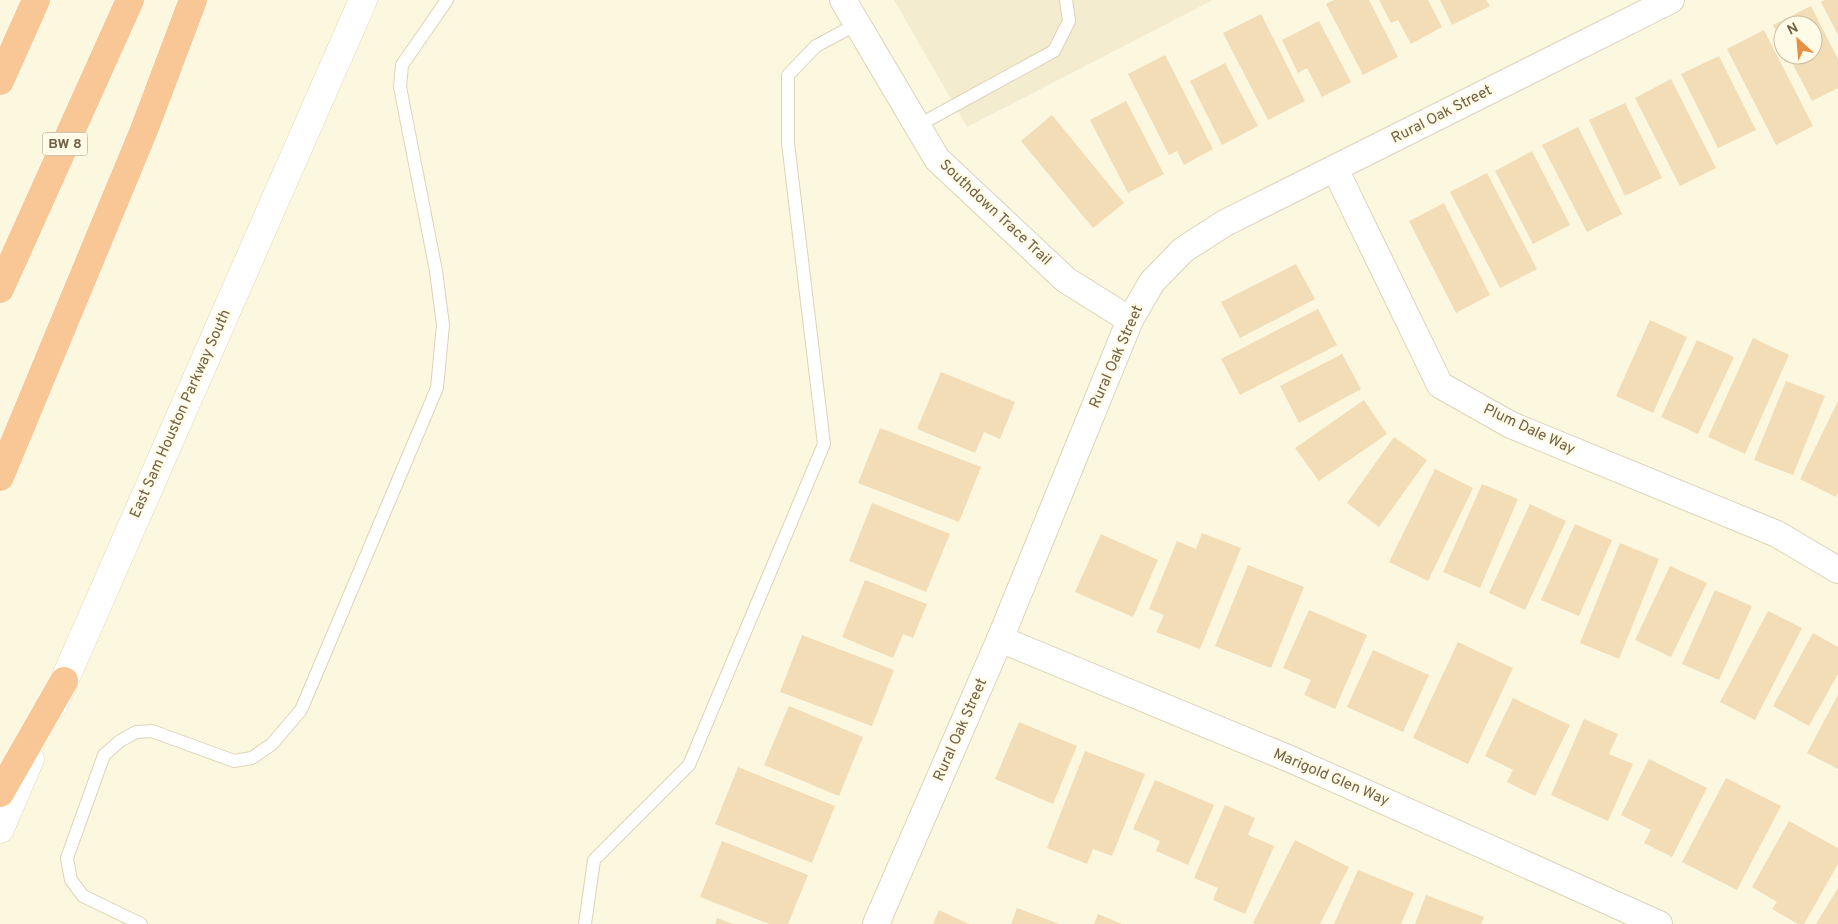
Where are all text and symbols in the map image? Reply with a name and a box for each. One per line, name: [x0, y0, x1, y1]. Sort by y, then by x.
north arrow: [1773, 15, 1823, 65]
text: N: [1785, 20, 1801, 40]
street label: Rural Oak Street: [1388, 81, 1496, 149]
road number: BW 8: [42, 132, 88, 156]
street label: Southdown Trace Trail: [935, 156, 1055, 270]
street label: Rural Oak Street: [1086, 303, 1148, 411]
street label: East Sam Houston Parkway South: [126, 307, 236, 521]
street label: Plum Dale Way: [1480, 400, 1578, 460]
street label: Rural Oak Street: [930, 676, 992, 784]
street label: Marigold Glen Way: [1270, 745, 1392, 811]

